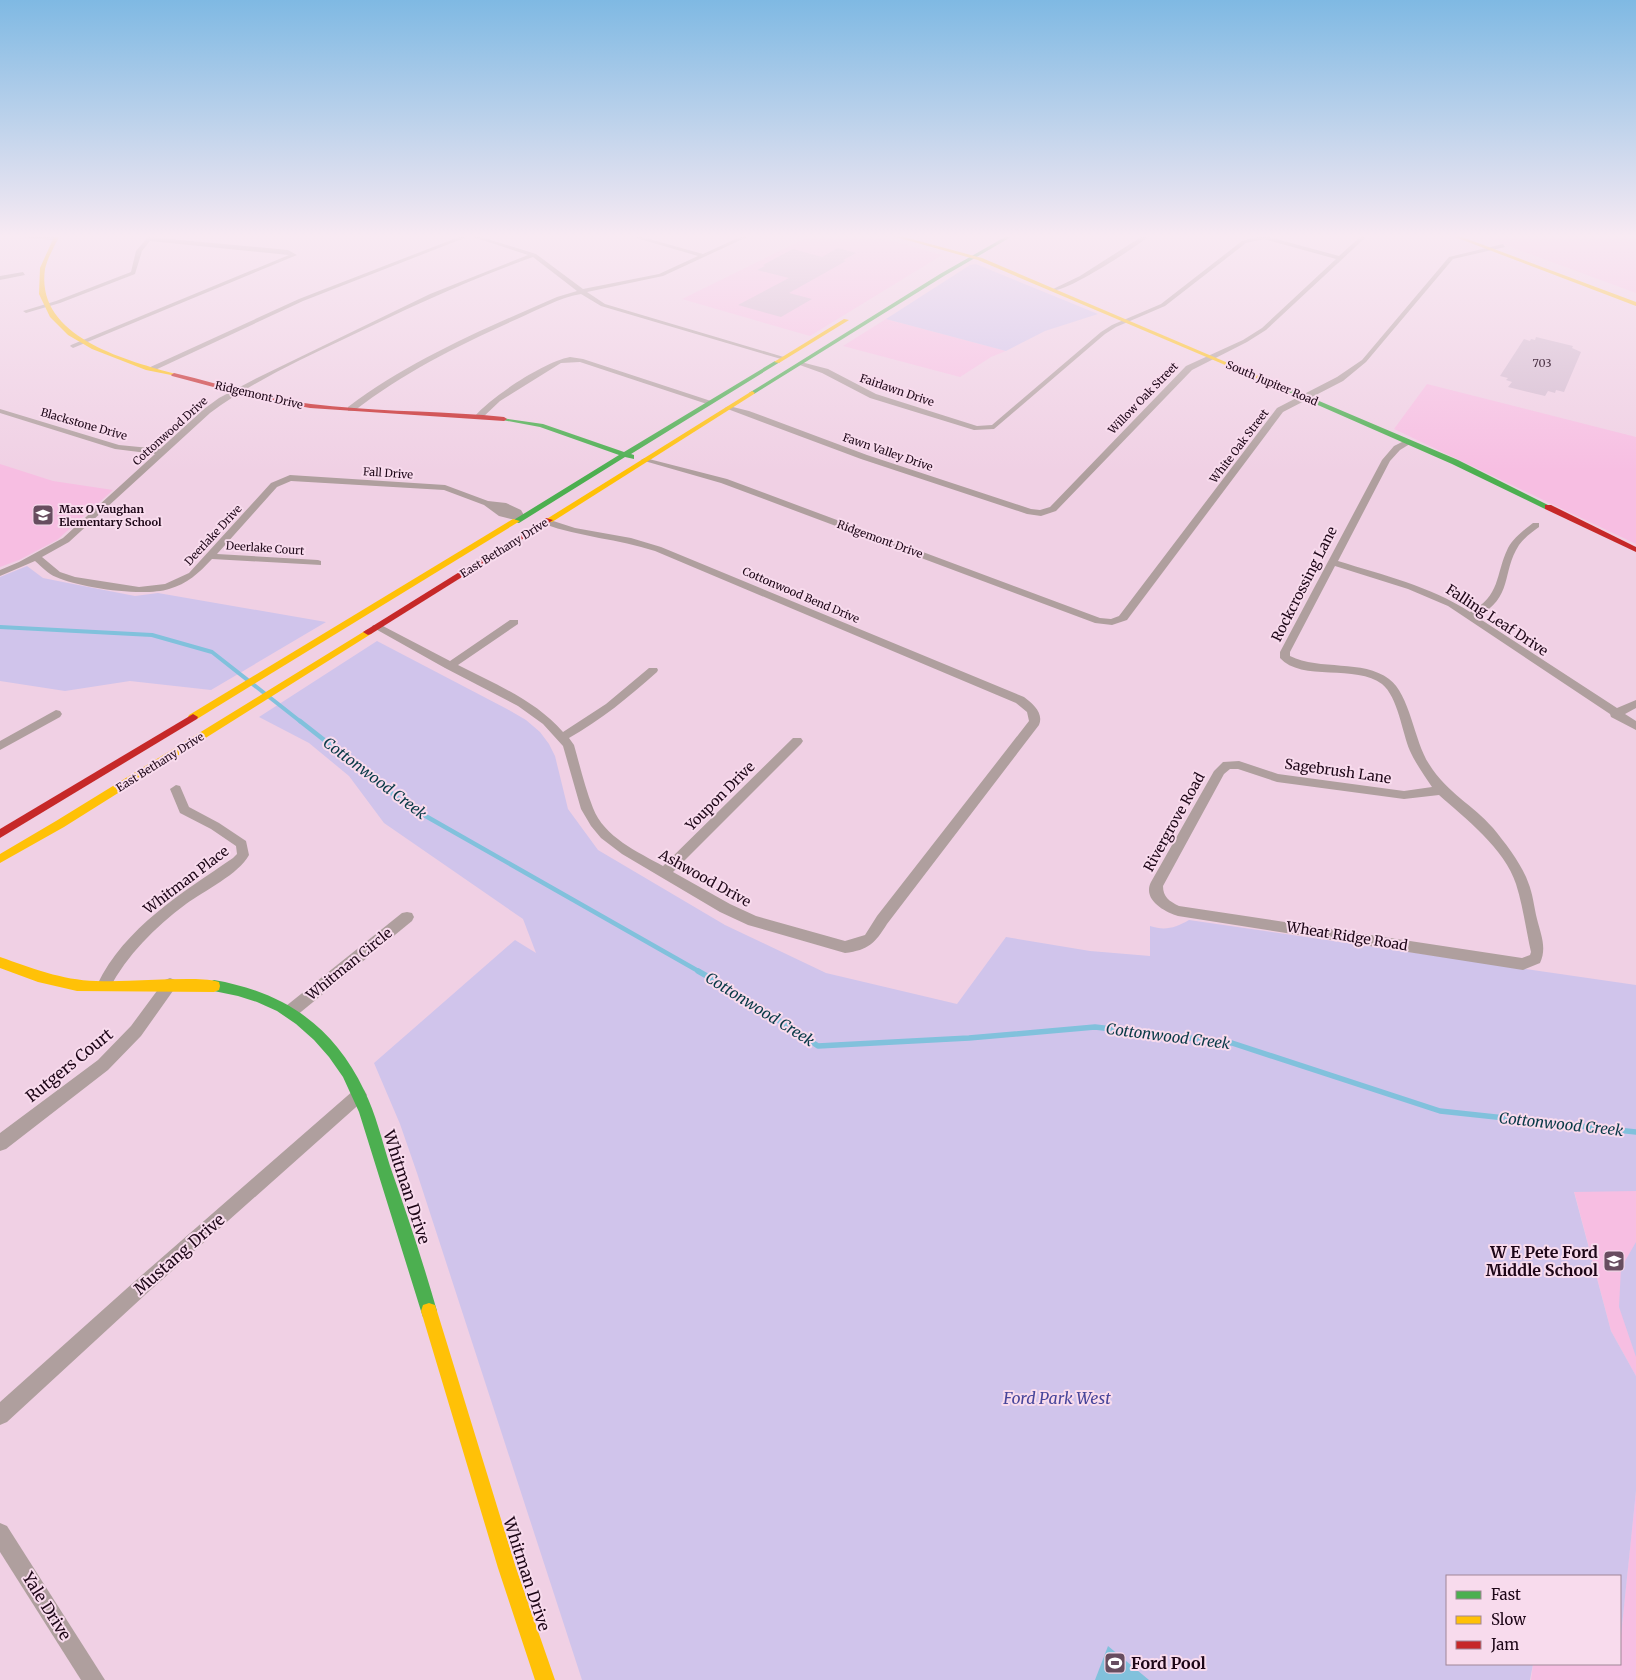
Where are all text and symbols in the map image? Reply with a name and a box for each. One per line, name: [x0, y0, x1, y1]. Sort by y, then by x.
house number: 703: [1533, 356, 1551, 370]
street label: South Jupiter Road: [1224, 357, 1320, 409]
street label: Willow Oak Street: [1104, 359, 1181, 438]
street label: Fairlawn Drive: [858, 371, 936, 409]
street label: Ridgemont Drive: [214, 378, 305, 412]
street label: Cottonwood Drive: [130, 394, 210, 468]
street label: Blackstone Drive: [39, 405, 129, 443]
street label: White Oak Street: [1206, 406, 1272, 487]
street label: Fawn Valley Drive: [841, 430, 935, 474]
street label: Fall Drive: [362, 464, 414, 482]
place label: Max O Vaughan Elementary School: [59, 502, 162, 529]
street label: Deerlake Drive: [181, 502, 245, 568]
school or university icon: Max O Vaughan Elementary School: [31, 503, 55, 527]
street label: East Bethany Drive: [457, 515, 551, 581]
street label: Ridgemont Drive: [835, 517, 925, 561]
street label: Rockcrossing Lane: [1267, 523, 1341, 645]
street label: Deerlake Court: [225, 538, 305, 558]
street label: Cottonwood Bend Drive: [740, 564, 862, 626]
street label: Falling Leaf Drive: [1443, 580, 1551, 660]
street label: East Bethany Drive: [113, 729, 207, 795]
water label: Cottonwood Creek: [319, 733, 431, 824]
street label: Sagebrush Lane: [1284, 755, 1392, 787]
street label: Youpon Drive: [681, 758, 758, 835]
street label: Rivergrove Road: [1139, 769, 1209, 875]
street label: Whitman Place: [139, 842, 232, 919]
street label: Ashwood Drive: [655, 845, 754, 911]
street label: Wheat Ridge Road: [1284, 917, 1409, 955]
street label: Whitman Circle: [302, 924, 396, 1005]
water label: Cottonwood Creek: [702, 968, 819, 1051]
water label: Cottonwood Creek: [1105, 1019, 1232, 1053]
street label: Rutgers Court: [21, 1023, 117, 1106]
water label: Cottonwood Creek: [1498, 1108, 1625, 1140]
street label: Whitman Drive: [379, 1127, 435, 1246]
street label: Mustang Drive: [130, 1209, 228, 1299]
place label: W E Pete Ford Middle School: [1486, 1242, 1598, 1280]
school or university icon: W E Pete Ford Middle School: [1602, 1249, 1626, 1273]
park label: Ford Park West: [1002, 1388, 1111, 1408]
street label: Whitman Drive: [499, 1514, 555, 1633]
street label: Yale Drive: [18, 1567, 76, 1644]
legend: [1446, 1575, 1621, 1665]
text: Fast: [1491, 1585, 1521, 1604]
text: Slow: [1491, 1610, 1526, 1629]
text: Jam: [1490, 1635, 1519, 1654]
sports icon: Ford Pool: [1103, 1651, 1127, 1675]
place label: Ford Pool: [1131, 1653, 1206, 1673]

